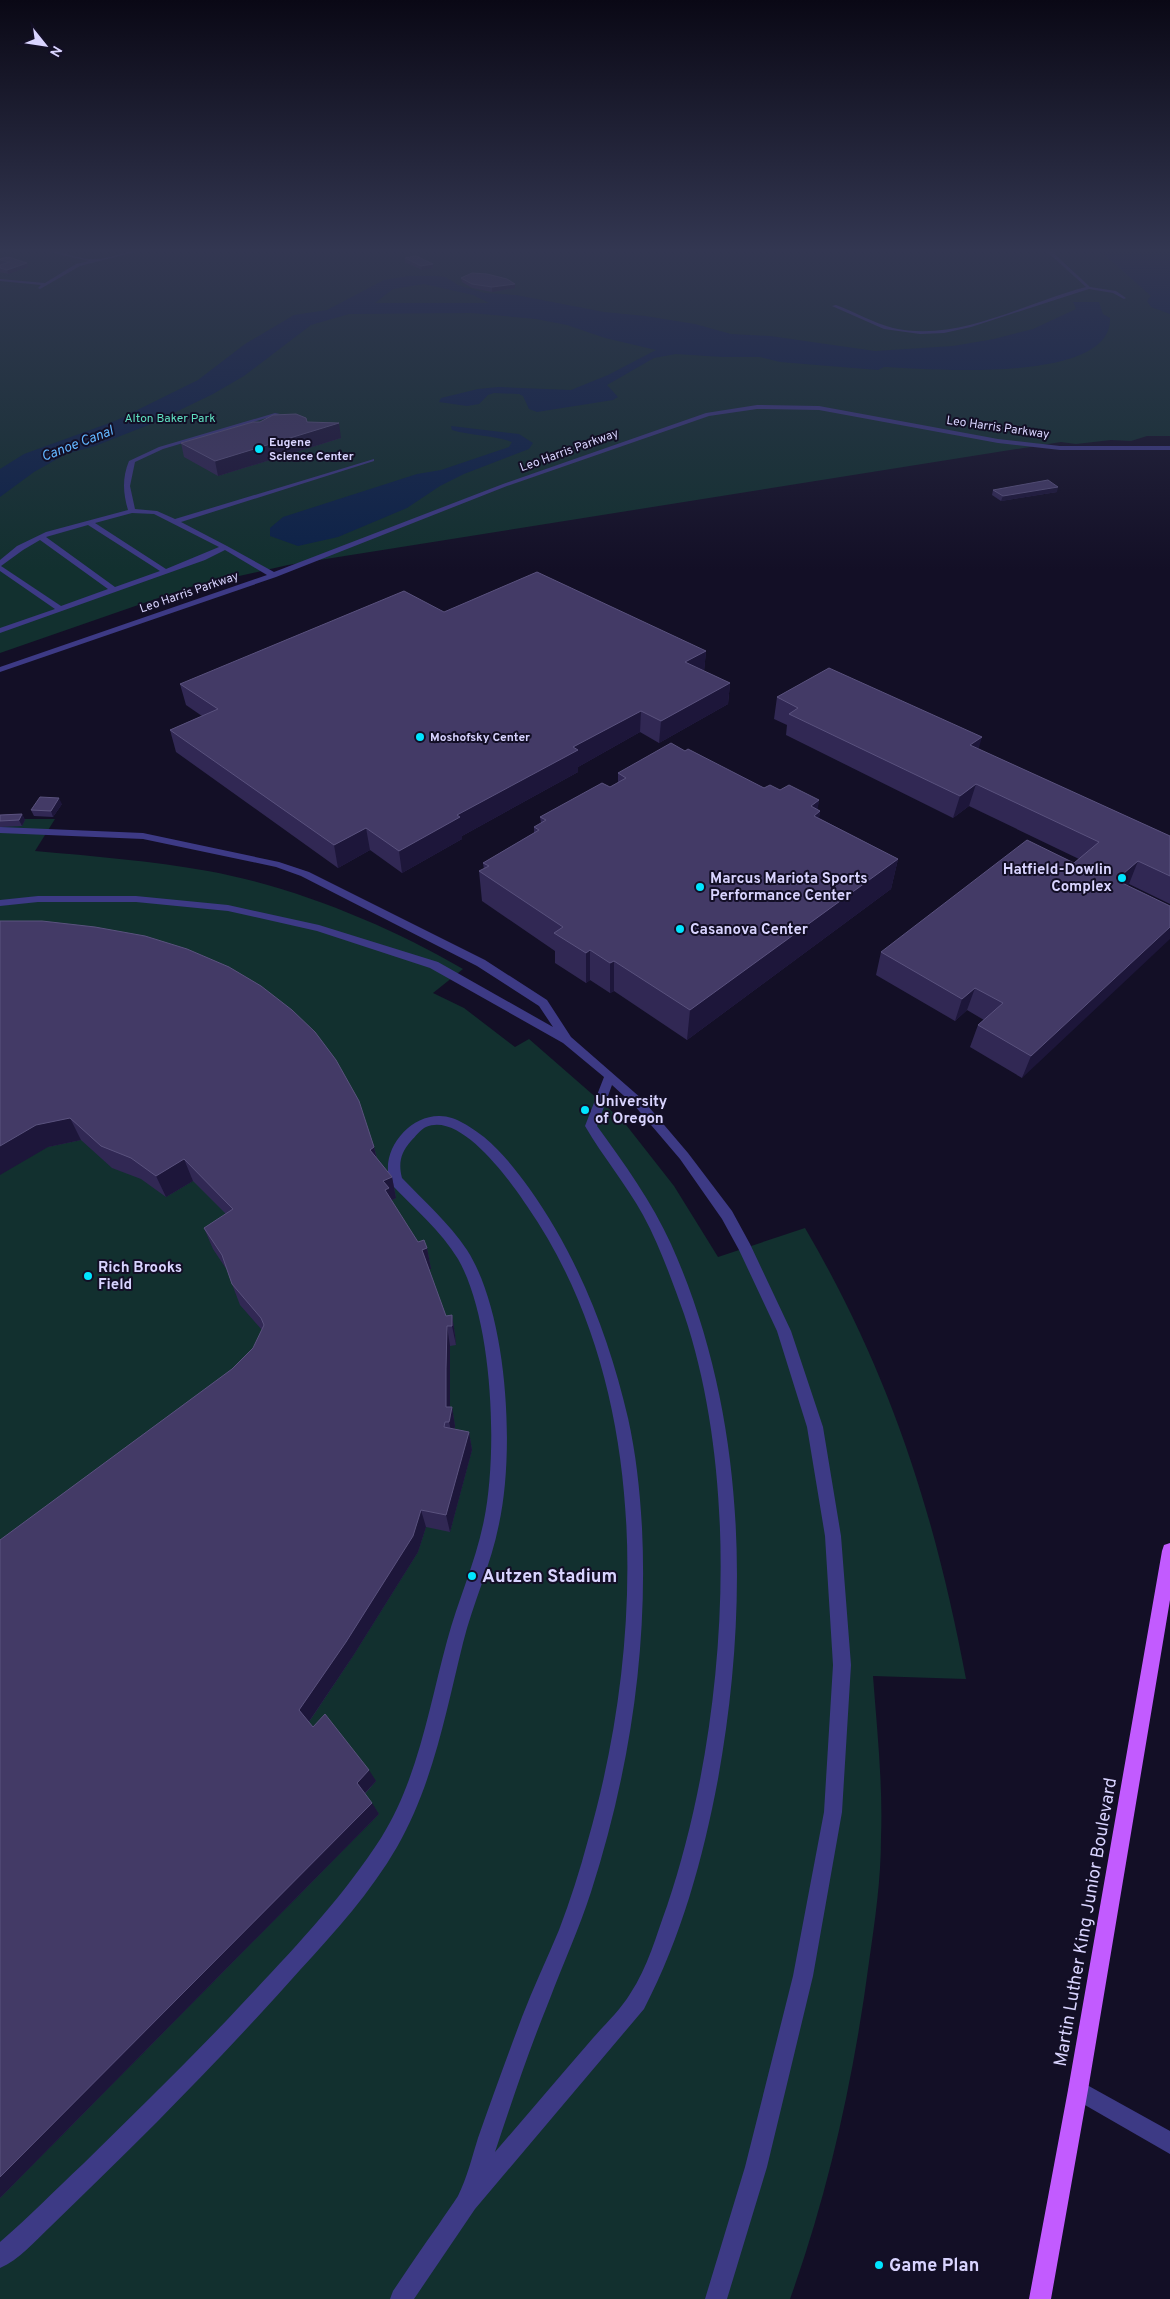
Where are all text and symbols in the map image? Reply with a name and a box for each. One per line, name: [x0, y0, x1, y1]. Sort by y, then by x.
north arrow: [20, 20, 70, 70]
text: N: [45, 42, 65, 59]
park label: Alton Baker Park: [124, 411, 216, 427]
street label: Leo Harris Parkway: [945, 413, 1050, 443]
water label: Canoe Canal: [39, 422, 117, 466]
street label: Leo Harris Parkway: [518, 426, 621, 476]
place label: Eugene Science Center: [269, 435, 354, 465]
marker: Eugene Science Center: [253, 443, 265, 455]
street label: Leo Harris Parkway: [138, 568, 241, 617]
place label: Moshofsky Center: [430, 730, 530, 746]
marker: Moshofsky Center: [414, 731, 426, 743]
place label: Hatfield-Dowlin Complex: [1003, 861, 1112, 897]
place label: Marcus Mariota Sports Performance Center: [710, 870, 868, 906]
marker: Hatfield-Dowlin Complex: [1116, 872, 1128, 884]
marker: Marcus Mariota Sports Performance Center: [694, 881, 706, 893]
place label: Casanova Center: [690, 921, 809, 940]
marker: Casanova Center: [674, 923, 686, 935]
place label: University of Oregon: [595, 1093, 668, 1129]
marker: University of Oregon: [579, 1104, 591, 1116]
place label: Rich Brooks Field: [98, 1259, 182, 1295]
marker: Rich Brooks Field: [82, 1270, 94, 1282]
place label: Autzen Stadium: [482, 1566, 617, 1589]
marker: Autzen Stadium: [466, 1570, 478, 1582]
street label: Martin Luther King Junior Boulevard: [1050, 1776, 1123, 2069]
place label: Game Plan: [889, 2255, 979, 2278]
marker: Game Plan: [873, 2259, 885, 2271]

